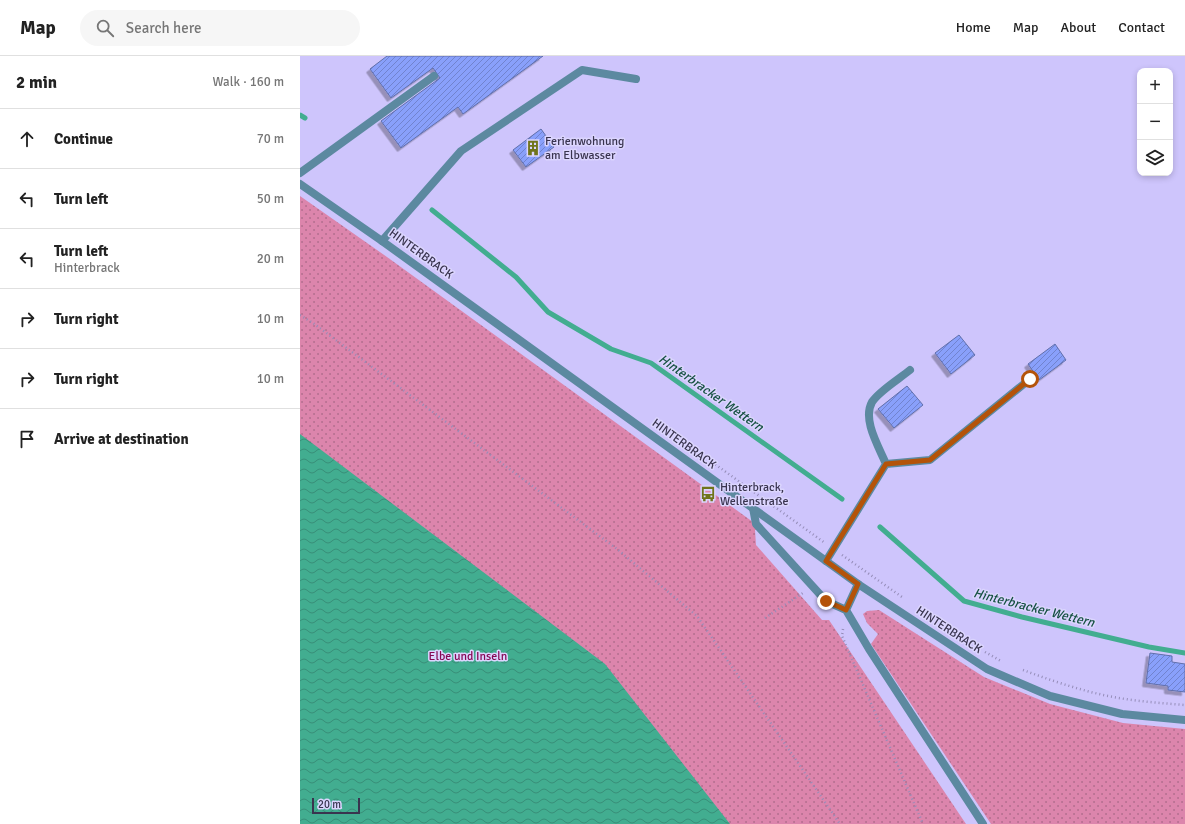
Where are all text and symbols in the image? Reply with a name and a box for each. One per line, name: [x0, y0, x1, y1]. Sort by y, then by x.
search box: [80, 10, 360, 46]
text: Map: [20, 16, 56, 40]
icon: search: [94, 17, 116, 39]
text: Search here: [126, 19, 201, 37]
text: Home: [956, 19, 991, 36]
text: Map: [1013, 19, 1038, 36]
text: About: [1060, 19, 1096, 36]
text: Contact: [1118, 19, 1165, 36]
map controls: [1137, 68, 1173, 176]
button: +: [1137, 68, 1173, 104]
text: 2 min: [16, 72, 57, 93]
text: Walk · 160 m: [213, 74, 284, 90]
button: −: [1137, 104, 1173, 140]
icon: ahead: [16, 128, 38, 150]
text: Continue: [54, 130, 113, 148]
text: 70 m: [257, 131, 284, 147]
place label: Ferienwohnung am Elbwasser: [545, 134, 624, 163]
building icon: Ferienwohnung am Elbwasser: [524, 139, 542, 157]
button: layers: [1137, 140, 1173, 176]
icon: left: [16, 188, 38, 210]
text: Turn left: [54, 190, 108, 208]
text: 50 m: [257, 191, 284, 207]
street label: HINTERBRACK: [386, 226, 456, 282]
text: Turn left: [54, 242, 108, 260]
icon: left: [16, 248, 38, 270]
text: 20 m: [257, 251, 284, 267]
text: Hinterbrack: [54, 260, 120, 276]
icon: right: [16, 308, 38, 330]
text: Turn right: [54, 310, 119, 328]
text: 10 m: [257, 311, 284, 327]
water label: Hinterbracker Wettern: [656, 351, 767, 436]
icon: right: [16, 368, 38, 390]
text: Turn right: [54, 370, 119, 388]
route start: [1021, 370, 1039, 388]
text: 10 m: [257, 371, 284, 387]
street label: HINTERBRACK: [649, 416, 719, 472]
icon: arrive: [16, 428, 38, 450]
text: Arrive at destination: [54, 430, 189, 448]
place label: Hinterbrack, Wellenstraße: [720, 480, 788, 509]
bus stop icon: Hinterbrack, Wellenstraße: [699, 485, 717, 503]
water label: Hinterbracker Wettern: [972, 585, 1097, 631]
route end: [817, 592, 835, 610]
street label: HINTERBRACK: [913, 603, 985, 657]
park label: Elbe und Inseln: [429, 649, 507, 664]
scale bar: [312, 796, 360, 815]
text: 20 m: [318, 798, 341, 811]

